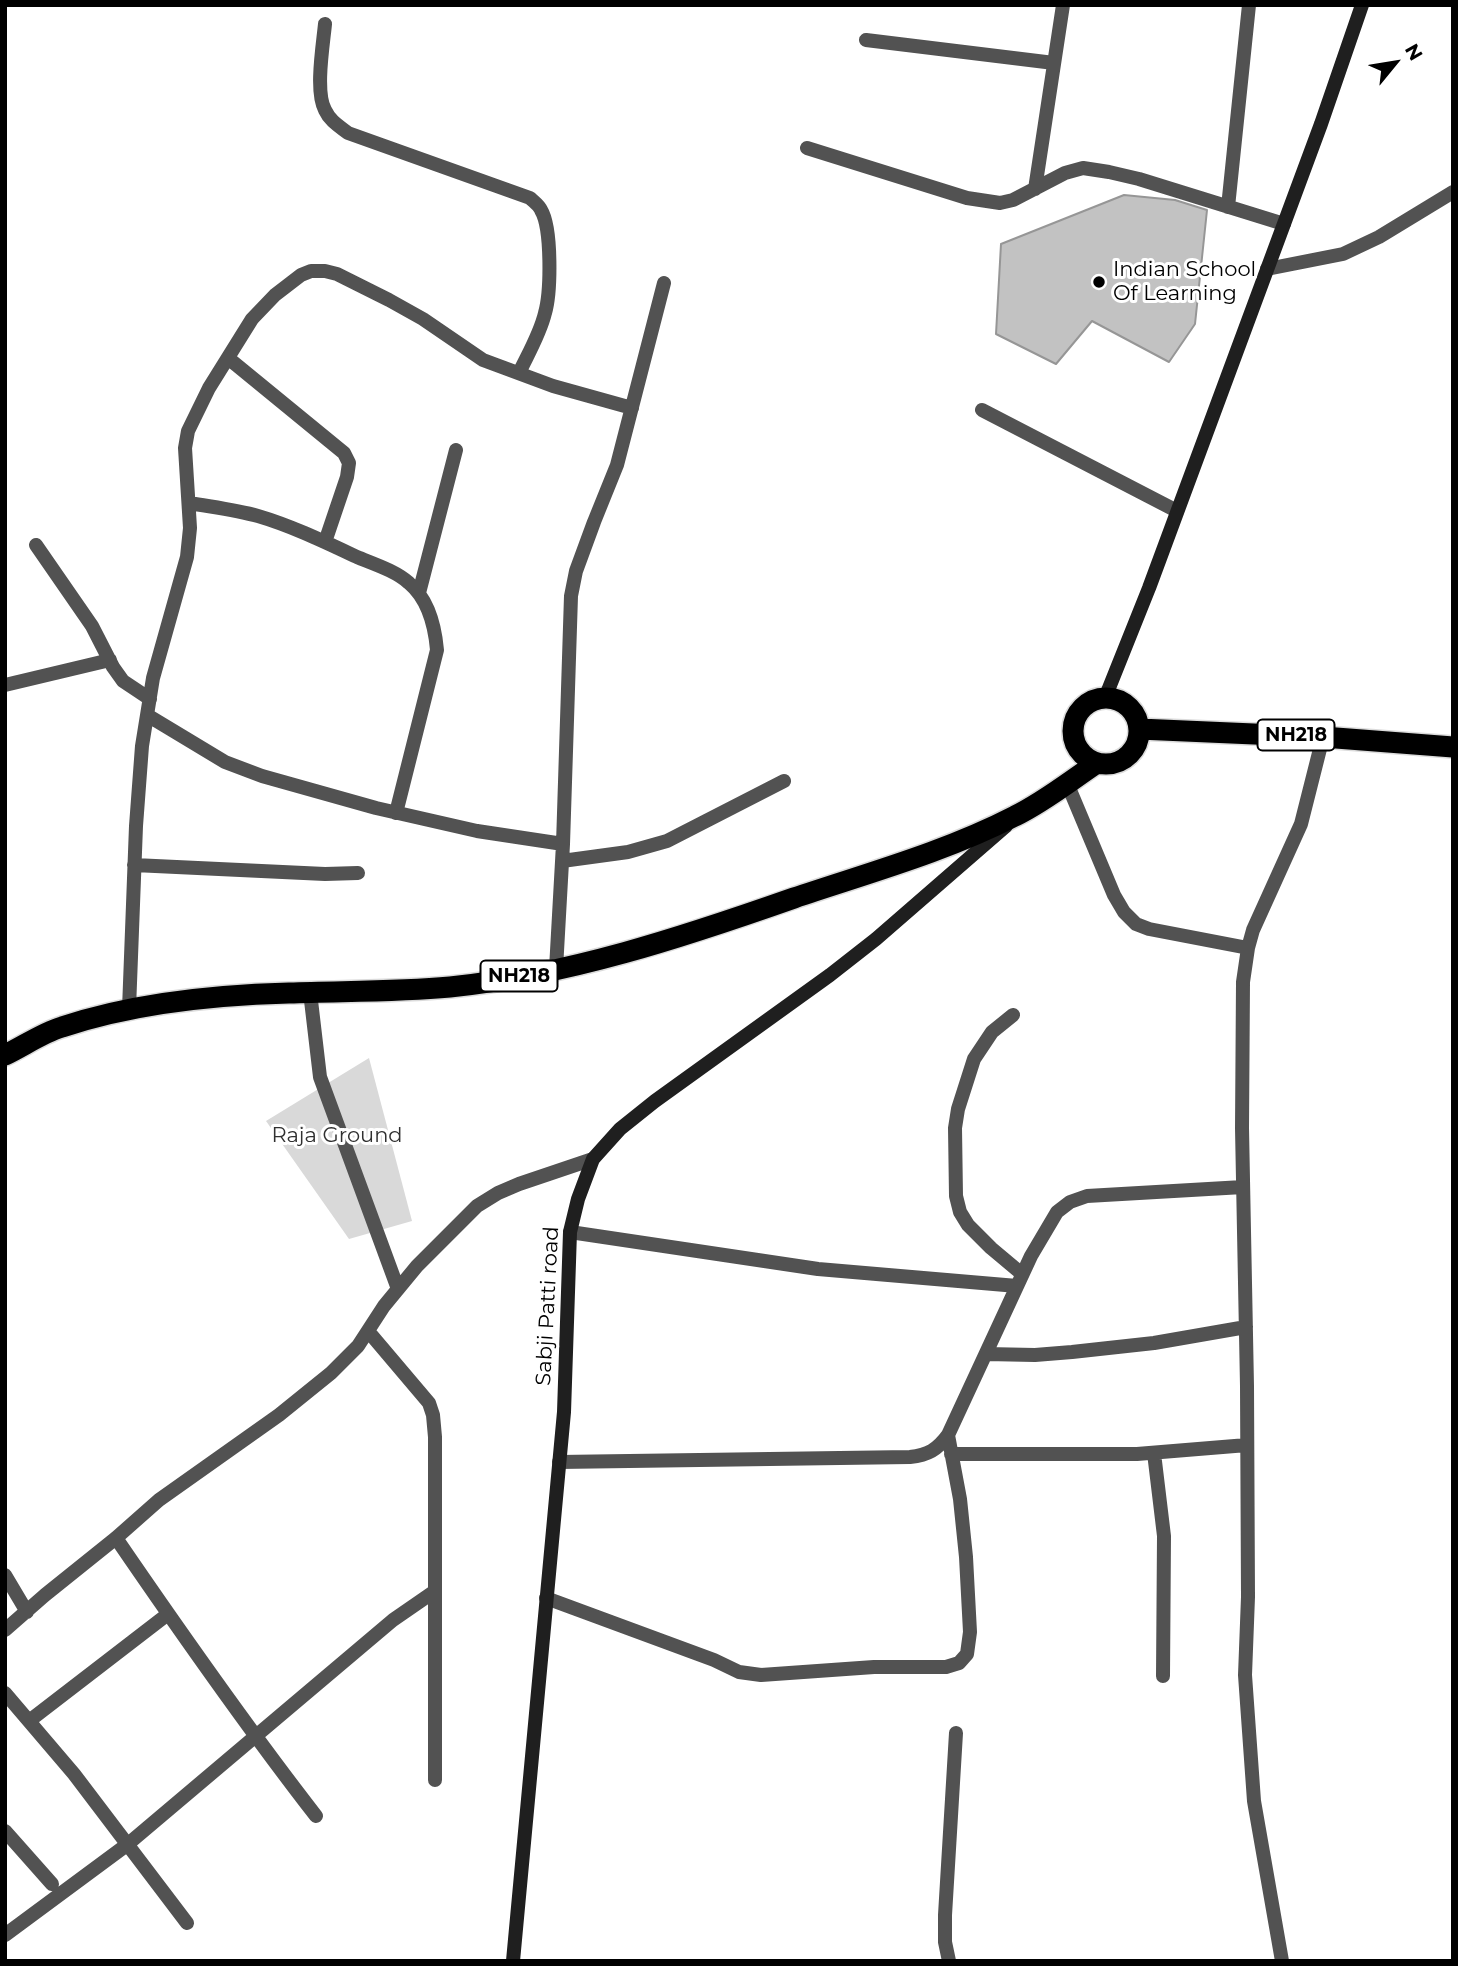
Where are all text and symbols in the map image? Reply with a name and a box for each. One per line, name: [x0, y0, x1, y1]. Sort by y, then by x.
north arrow: [1360, 28, 1430, 98]
text: N: [1400, 40, 1427, 65]
place label: Indian School Of Learning: [1113, 257, 1256, 307]
marker: Indian School Of Learning: [1091, 274, 1107, 290]
road number: NH218: [1258, 720, 1334, 750]
road number: NH218: [480, 960, 558, 992]
park label: Raja Ground: [271, 1123, 403, 1149]
street label: Sabji Patti road: [531, 1226, 565, 1386]

